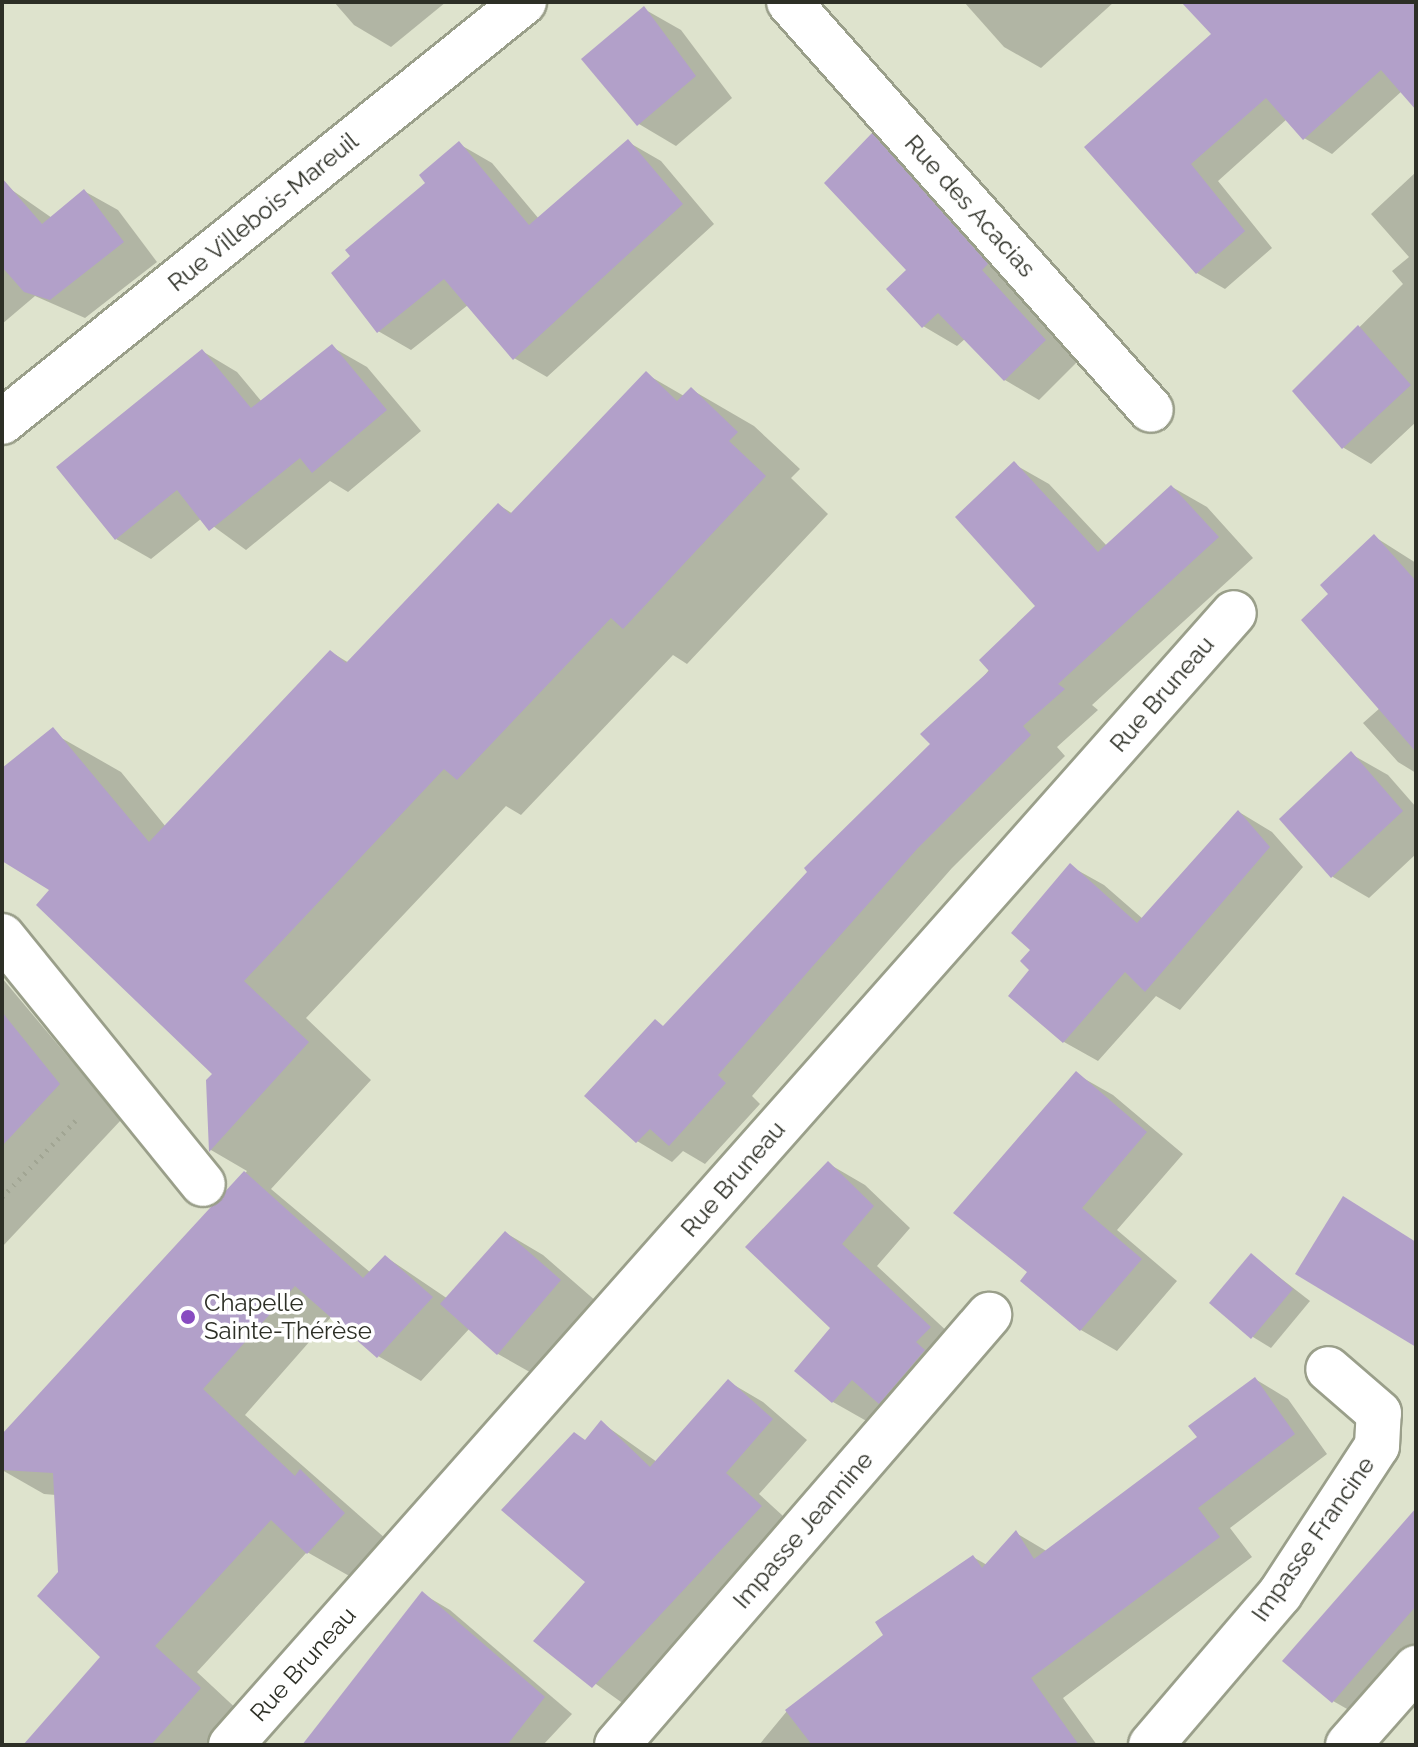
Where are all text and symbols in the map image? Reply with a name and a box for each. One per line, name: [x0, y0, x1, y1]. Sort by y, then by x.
street label: Rue Villebois-Mareuil: [162, 126, 364, 298]
street label: Rue des Acacias: [898, 129, 1042, 283]
street label: Rue Bruneau: [1104, 630, 1220, 758]
street label: Rue Bruneau: [675, 1115, 791, 1243]
place label: Chapelle Sainte-Thérèse: [204, 1289, 372, 1345]
marker: Chapelle Sainte-Thérèse: [179, 1308, 197, 1326]
street label: Impasse Jeannine: [727, 1445, 879, 1615]
street label: Impasse Francine: [1245, 1451, 1381, 1627]
street label: Rue Bruneau: [244, 1601, 362, 1727]

